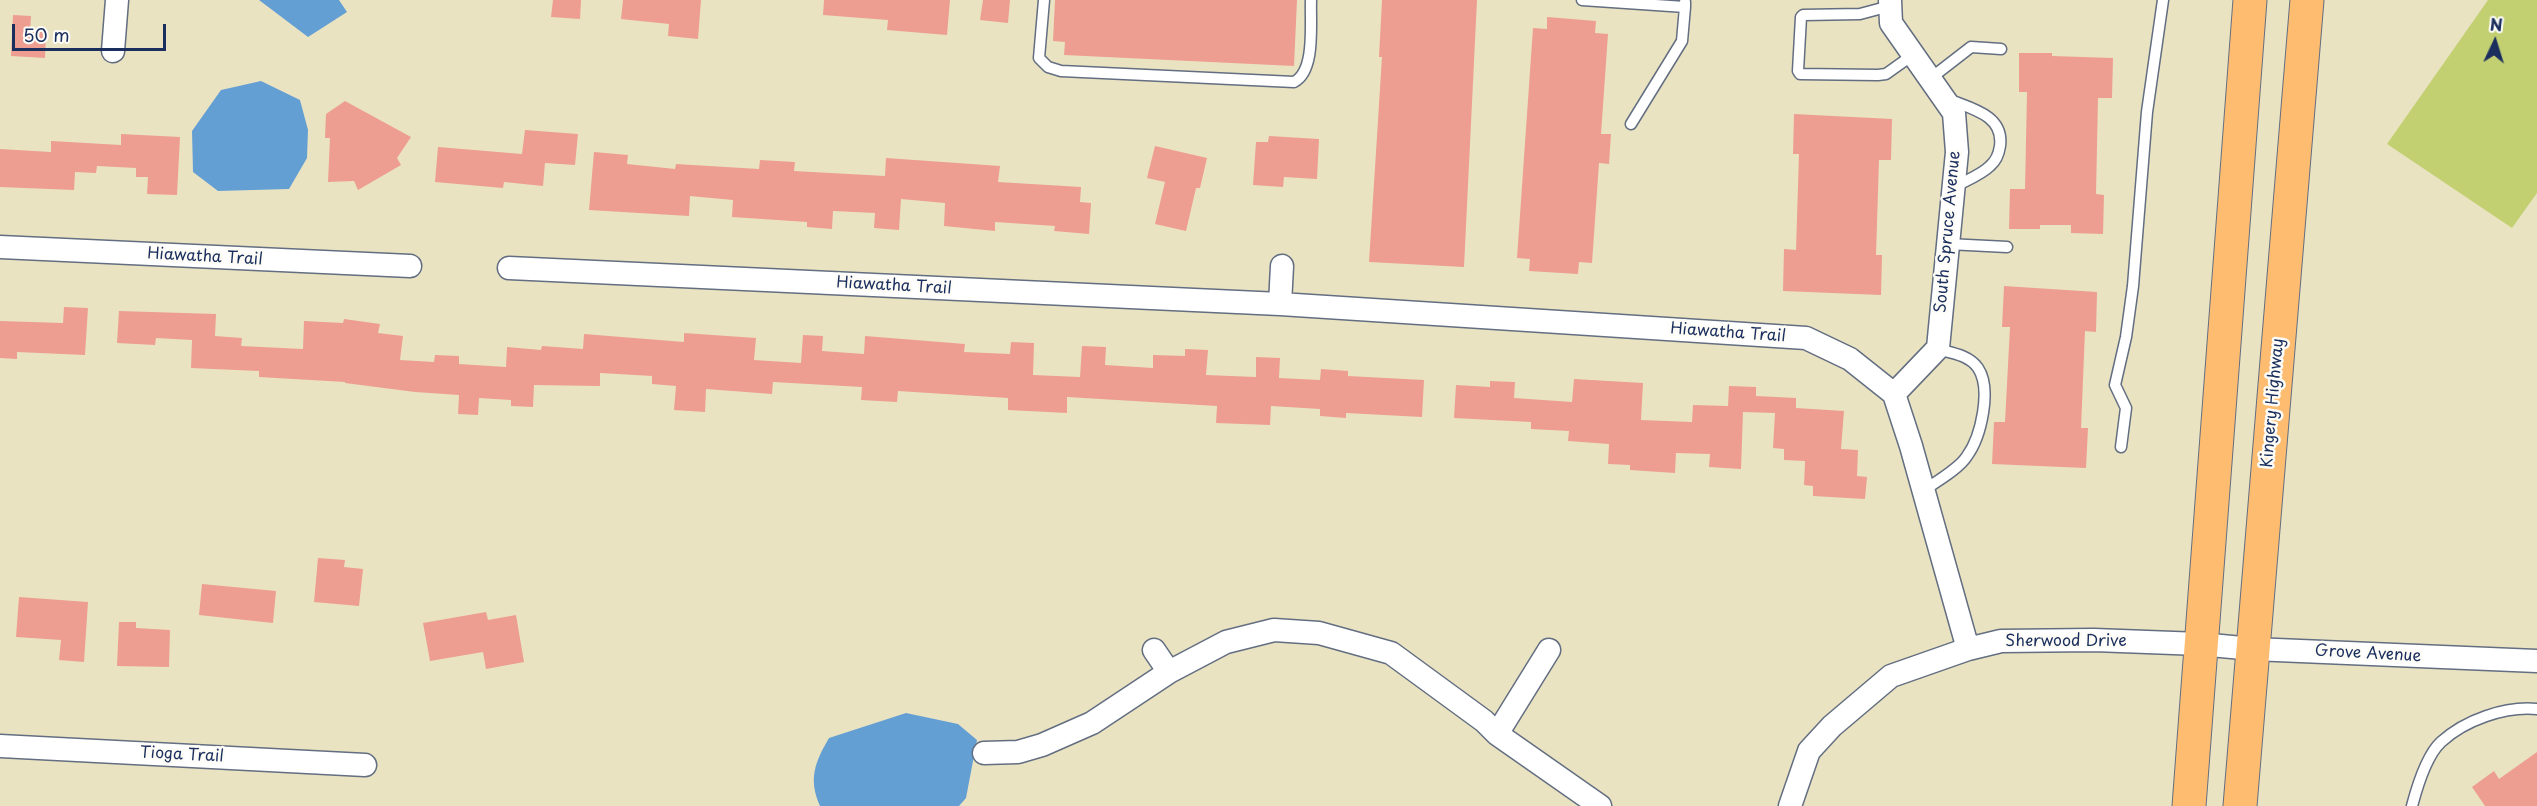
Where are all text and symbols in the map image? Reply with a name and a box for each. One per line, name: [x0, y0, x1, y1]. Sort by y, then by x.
scale bar: [15, 12, 170, 50]
north arrow: [2465, 12, 2525, 72]
text: N: [2489, 12, 2503, 36]
text: 50 m: [23, 21, 70, 48]
street label: South Spruce Avenue: [1931, 150, 1965, 314]
street label: Hiawatha Trail: [147, 244, 263, 270]
street label: Hiawatha Trail: [836, 273, 952, 299]
street label: Hiawatha Trail: [1670, 319, 1786, 347]
street label: Kingery Highway: [2258, 338, 2288, 468]
street label: Sherwood Drive: [2005, 632, 2127, 652]
street label: Grove Avenue: [2314, 642, 2422, 666]
street label: Tioga Trail: [140, 743, 224, 767]

